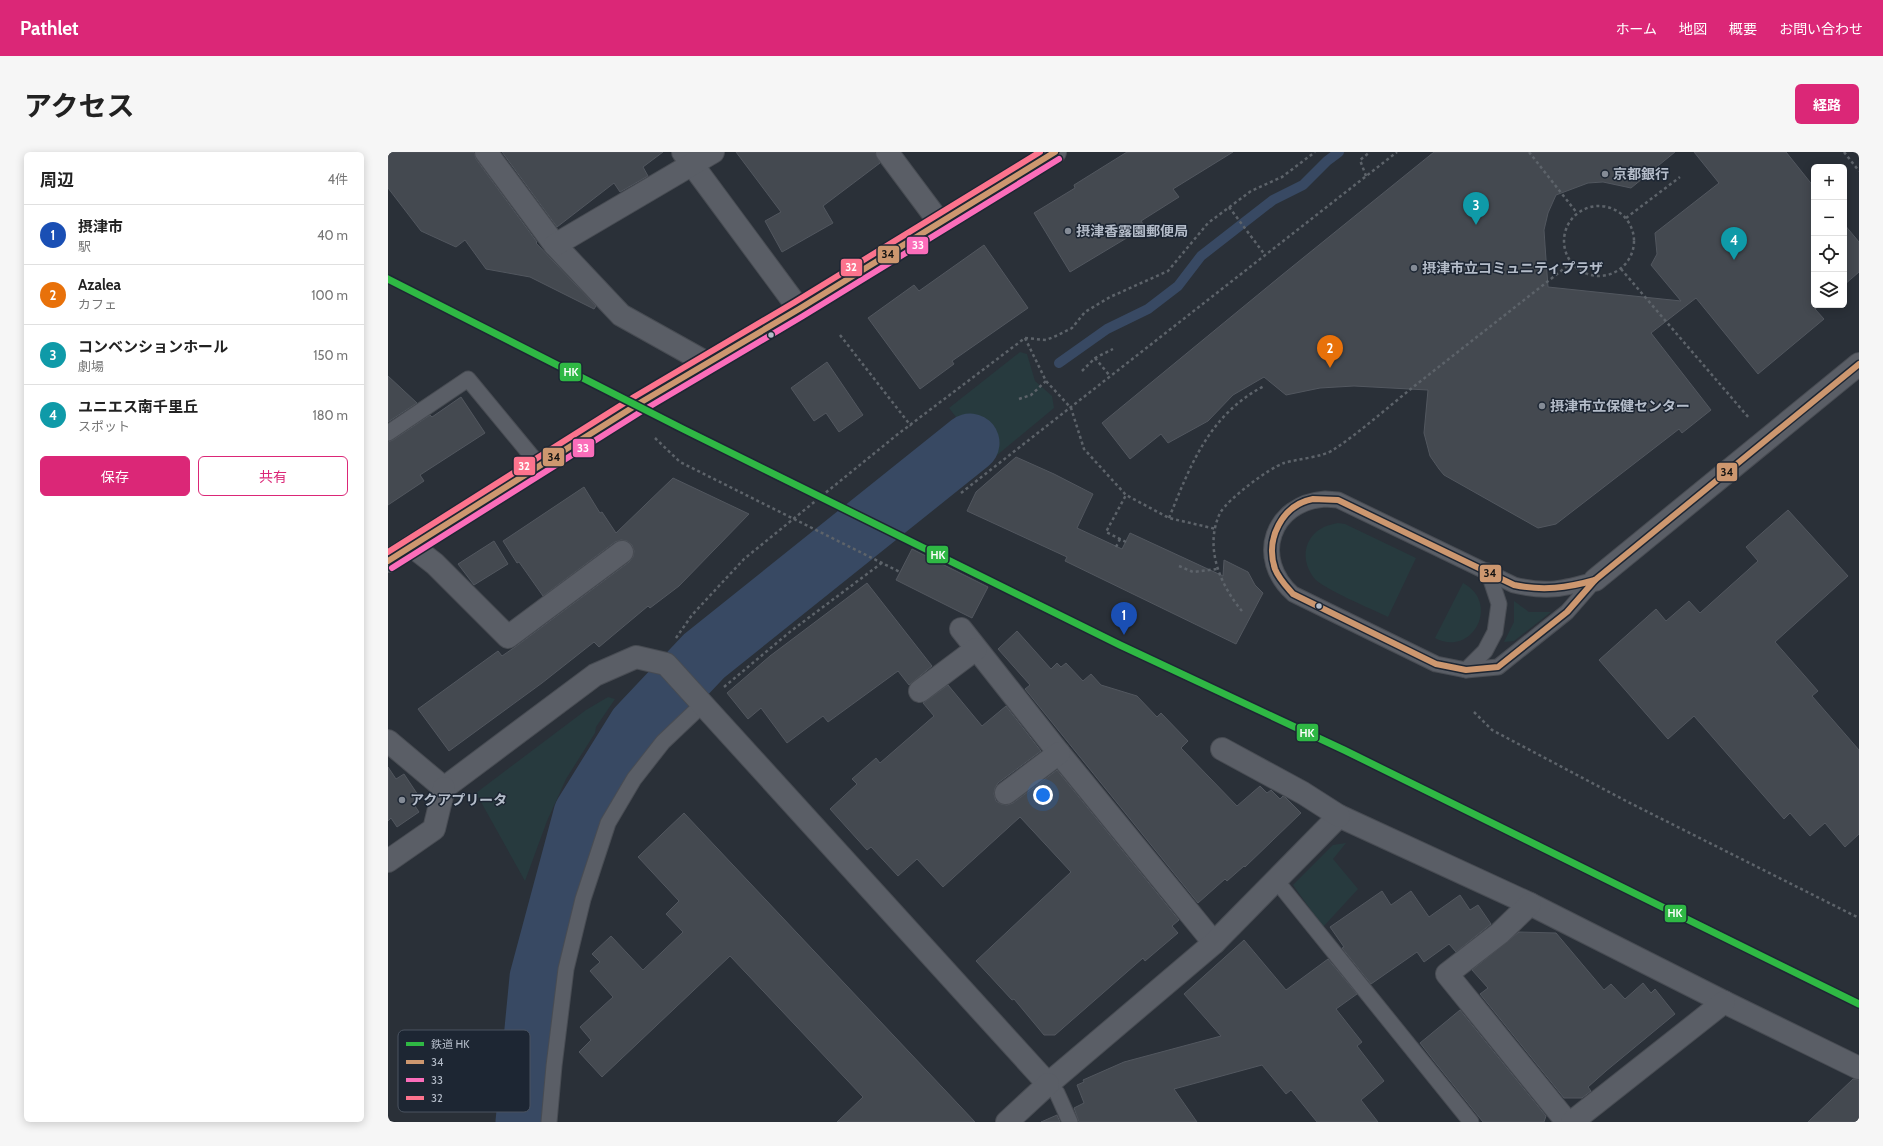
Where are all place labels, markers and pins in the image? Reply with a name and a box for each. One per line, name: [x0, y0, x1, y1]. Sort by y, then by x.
place label: 京都銀行: [1613, 165, 1669, 183]
marker: 京都銀行: [1600, 169, 1610, 179]
pin: 3: [1463, 192, 1489, 225]
place label: 摂津香露園郵便局: [1076, 222, 1188, 240]
marker: 摂津香露園郵便局: [1063, 226, 1073, 236]
pin: 4: [1721, 227, 1747, 260]
place label: 摂津市立コミュニティプラザ: [1422, 259, 1603, 277]
marker: 摂津市立コミュニティプラザ: [1409, 263, 1419, 273]
unlabelled marker: [766, 330, 776, 340]
pin: 2: [1317, 335, 1343, 368]
place label: 摂津市立保健センター: [1550, 397, 1690, 415]
marker: 摂津市立保健センター: [1537, 401, 1547, 411]
unlabelled marker: [1314, 601, 1324, 611]
pin: 1: [1111, 602, 1137, 635]
place label: アクアプリータ: [410, 791, 507, 809]
marker: アクアプリータ: [397, 795, 407, 805]

